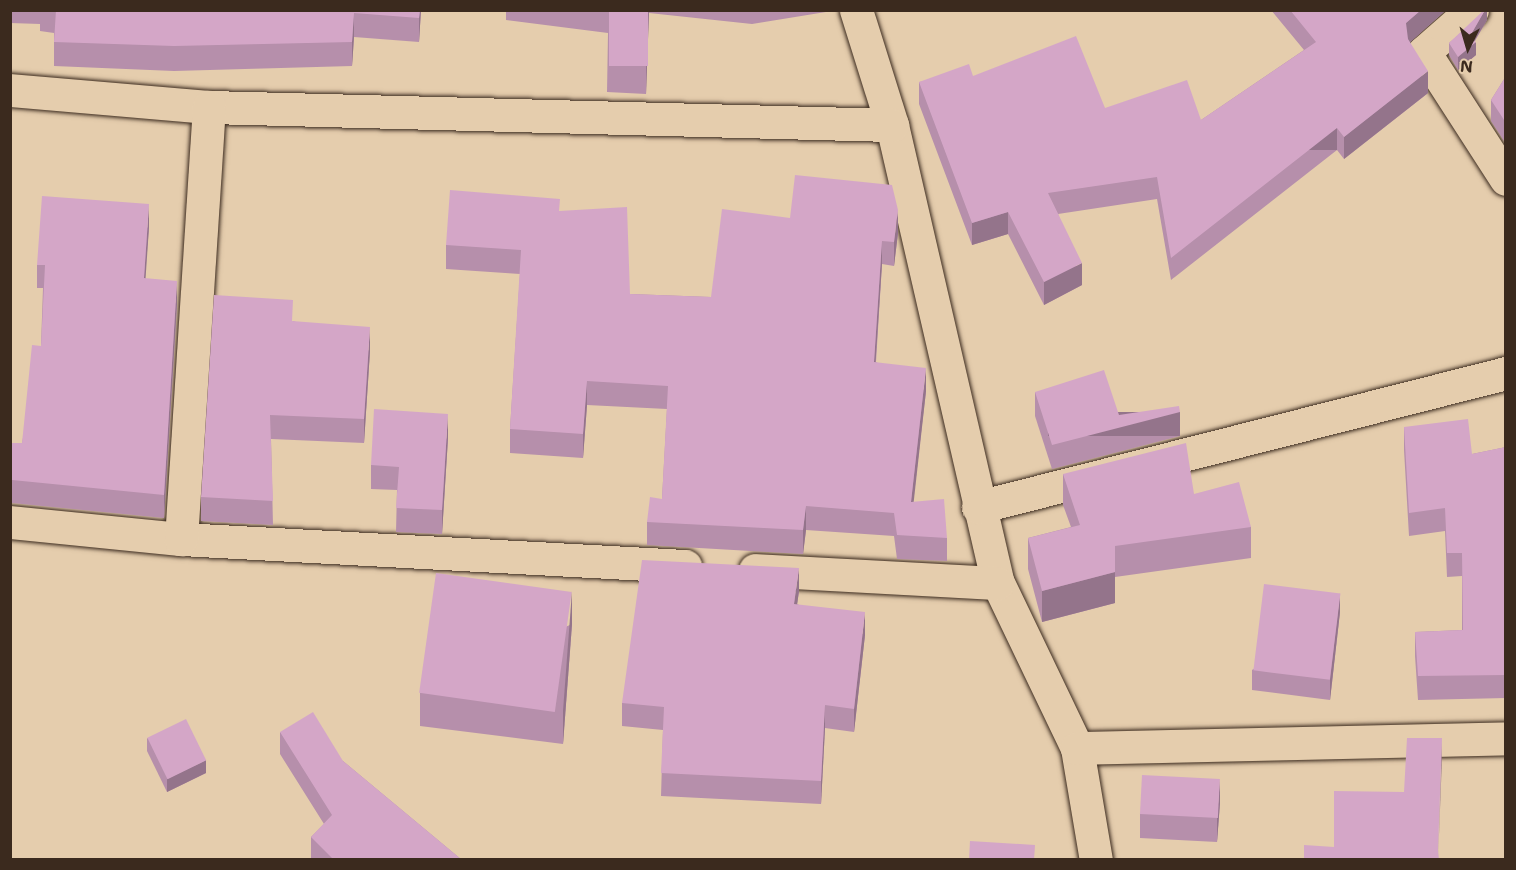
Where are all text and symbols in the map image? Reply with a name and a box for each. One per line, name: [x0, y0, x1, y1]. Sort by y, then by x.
north arrow: [1438, 18, 1498, 78]
text: N: [1459, 55, 1474, 77]

